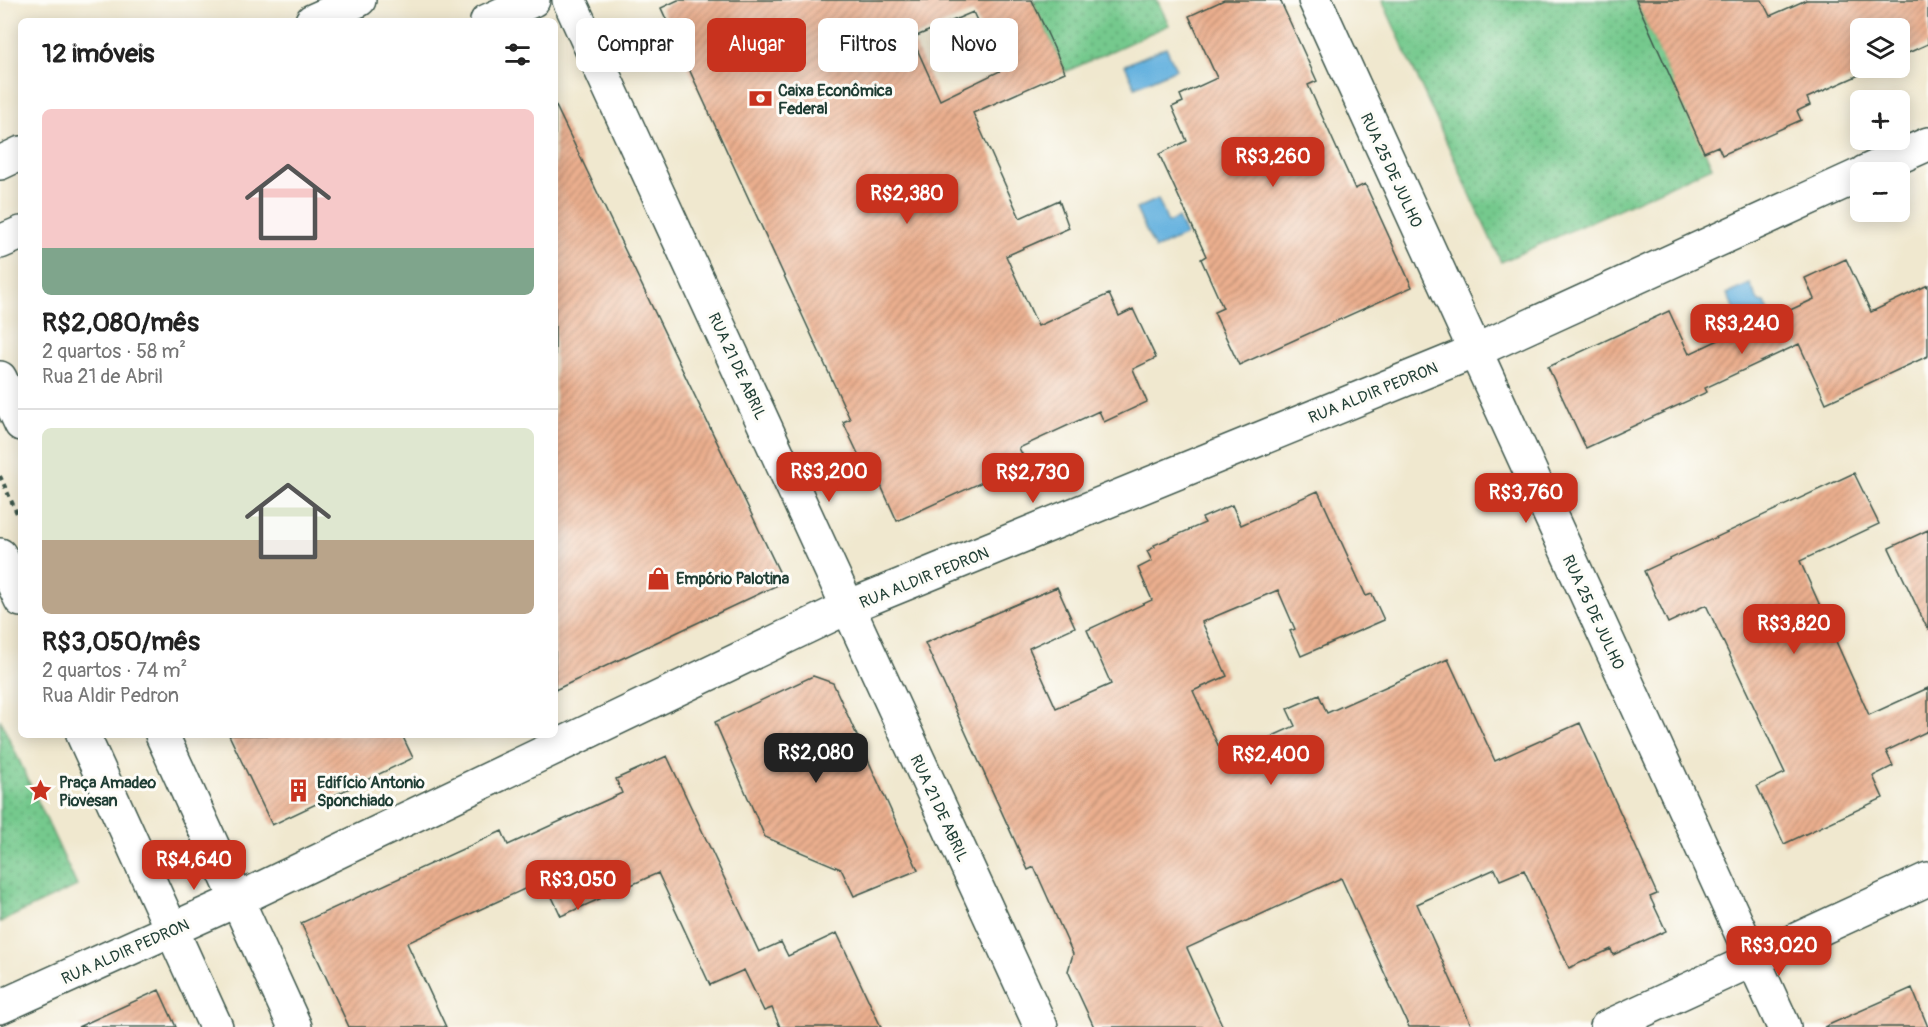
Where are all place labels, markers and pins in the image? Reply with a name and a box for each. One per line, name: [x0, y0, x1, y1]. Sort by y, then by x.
place label: Caixa Econômica Federal: [778, 81, 893, 119]
bank icon: Caixa Econômica Federal: [747, 86, 773, 112]
pin: R$3,260: [1218, 137, 1328, 188]
pin: R$2,380: [852, 174, 962, 225]
pin: R$3,240: [1687, 304, 1797, 355]
pin: R$3,200: [774, 452, 884, 503]
pin: R$2,730: [978, 453, 1088, 504]
pin: R$3,760: [1471, 473, 1581, 524]
shop icon: Empório Palotina: [645, 565, 671, 591]
place label: Empório Palotina: [676, 569, 790, 589]
pin: R$3,820: [1739, 604, 1849, 655]
pin: R$2,080: [761, 733, 871, 784]
pin: R$2,400: [1216, 735, 1326, 786]
place label: Praça Amadeo Piovesan: [59, 773, 156, 811]
place label: Edifício Antonio Sponchiado: [317, 773, 425, 811]
place icon: Praça Amadeo Piovesan: [28, 778, 54, 804]
building icon: Edifício Antonio Sponchiado: [286, 778, 312, 804]
pin: R$4,640: [139, 840, 249, 891]
pin: R$3,050: [523, 860, 633, 911]
pin: R$3,020: [1724, 926, 1834, 977]

